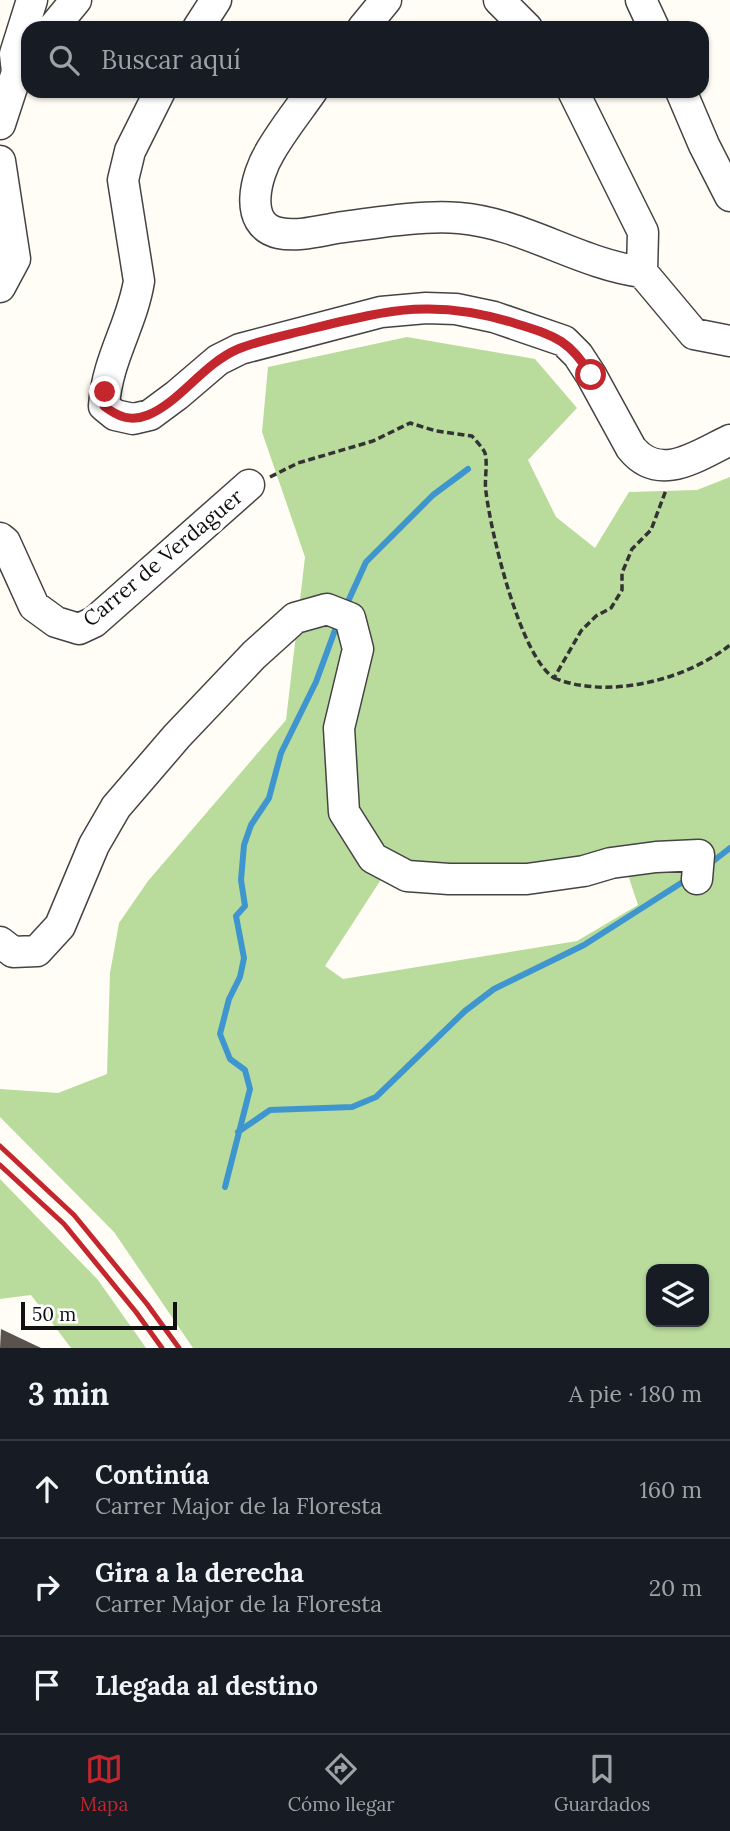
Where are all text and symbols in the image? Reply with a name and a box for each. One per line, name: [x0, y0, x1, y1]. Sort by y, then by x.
search box: [21, 21, 709, 98]
icon: search: [45, 41, 83, 79]
text: Buscar aquí: [101, 43, 241, 76]
route start: [575, 359, 606, 390]
route end: [89, 376, 120, 407]
street label: Carrer de Verdaguer: [77, 483, 248, 632]
map controls: [646, 1264, 709, 1327]
button: layers: [646, 1264, 709, 1327]
scale bar: [21, 1299, 177, 1331]
text: 50 m: [32, 1302, 76, 1326]
text: 3 min: [28, 1375, 109, 1413]
text: A pie · 180 m: [569, 1379, 702, 1408]
text: Continúa: [95, 1458, 209, 1491]
icon: ahead: [28, 1470, 66, 1508]
text: 160 m: [639, 1475, 702, 1504]
text: Carrer Major de la Floresta: [95, 1491, 382, 1520]
text: Gira a la derecha: [95, 1556, 304, 1589]
icon: right: [28, 1568, 66, 1606]
text: 20 m: [649, 1573, 702, 1602]
text: Carrer Major de la Floresta: [95, 1589, 382, 1618]
icon: arrive: [28, 1666, 66, 1704]
text: Llegada al destino: [95, 1669, 318, 1702]
tab: Mapa: [80, 1750, 128, 1816]
tab: Cómo llegar: [288, 1750, 394, 1816]
tab: Guardados: [554, 1750, 650, 1816]

